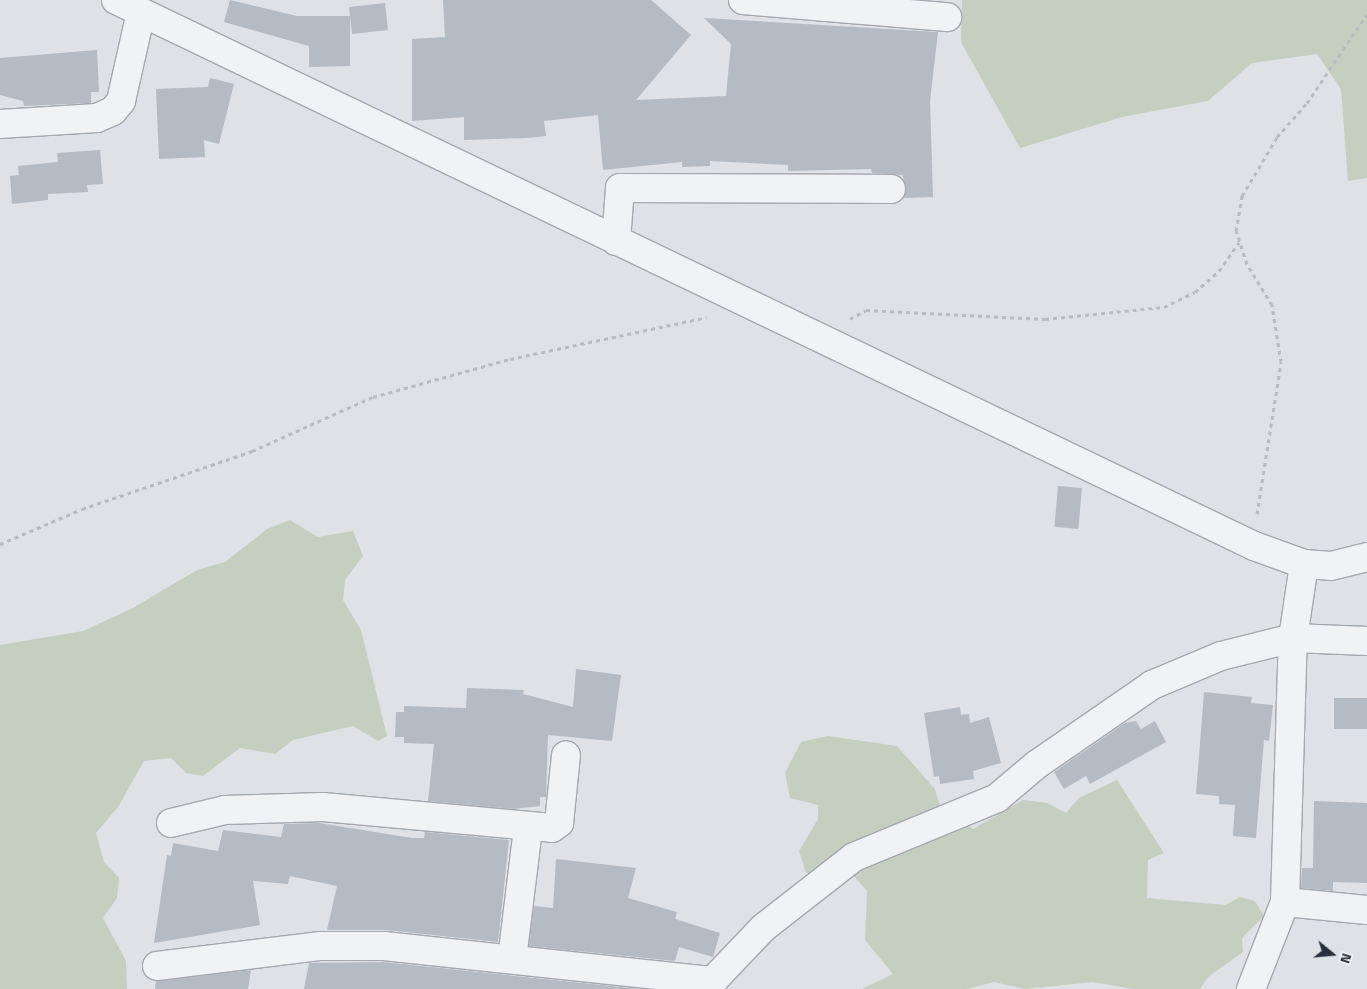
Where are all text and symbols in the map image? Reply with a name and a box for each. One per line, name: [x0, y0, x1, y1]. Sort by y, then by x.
north arrow: [1307, 929, 1357, 979]
text: N: [1335, 951, 1358, 966]

